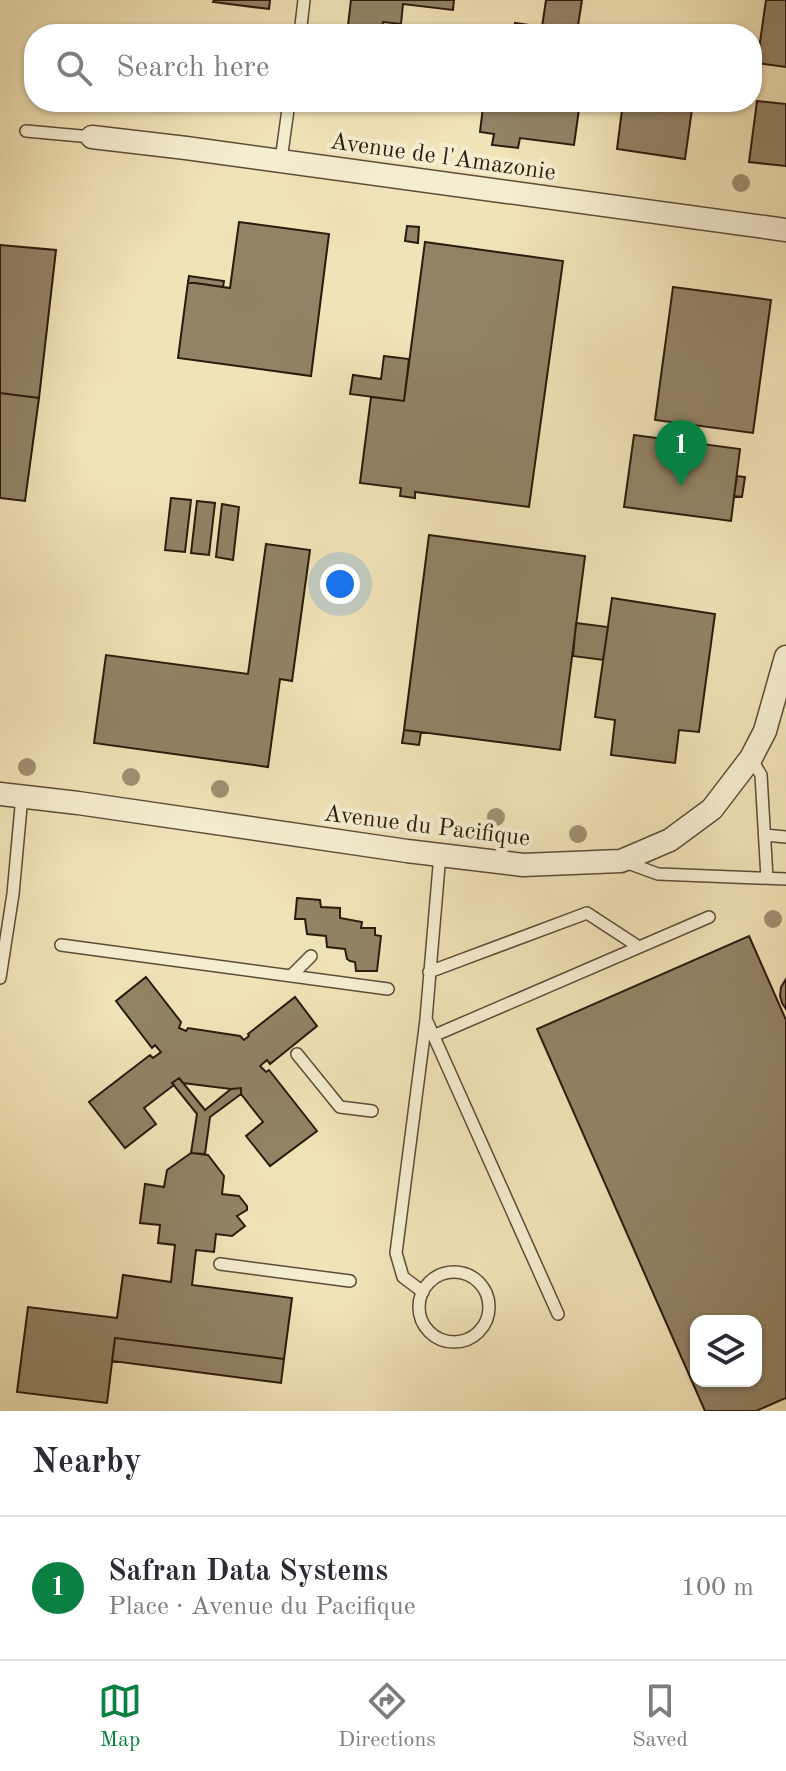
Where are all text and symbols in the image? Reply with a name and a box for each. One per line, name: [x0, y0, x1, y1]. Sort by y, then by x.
search box: [24, 24, 762, 112]
icon: search: [52, 46, 96, 90]
text: Search here: [116, 53, 270, 83]
street label: Avenue de l'Amazonie: [328, 130, 557, 186]
pin: 1: [655, 420, 707, 486]
your location: [320, 564, 360, 604]
street label: Avenue du Pacifique: [322, 802, 531, 852]
map controls: [690, 1315, 762, 1387]
button: layers: [690, 1315, 762, 1387]
text: Nearby: [32, 1446, 142, 1480]
text: Safran Data Systems: [108, 1557, 388, 1587]
text: 1: [50, 1575, 66, 1601]
text: 100 m: [681, 1575, 754, 1601]
text: Place · Avenue du Pacifique: [108, 1594, 416, 1620]
tab: Map: [98, 1679, 142, 1754]
tab: Directions: [338, 1679, 436, 1754]
tab: Saved: [632, 1679, 688, 1754]

